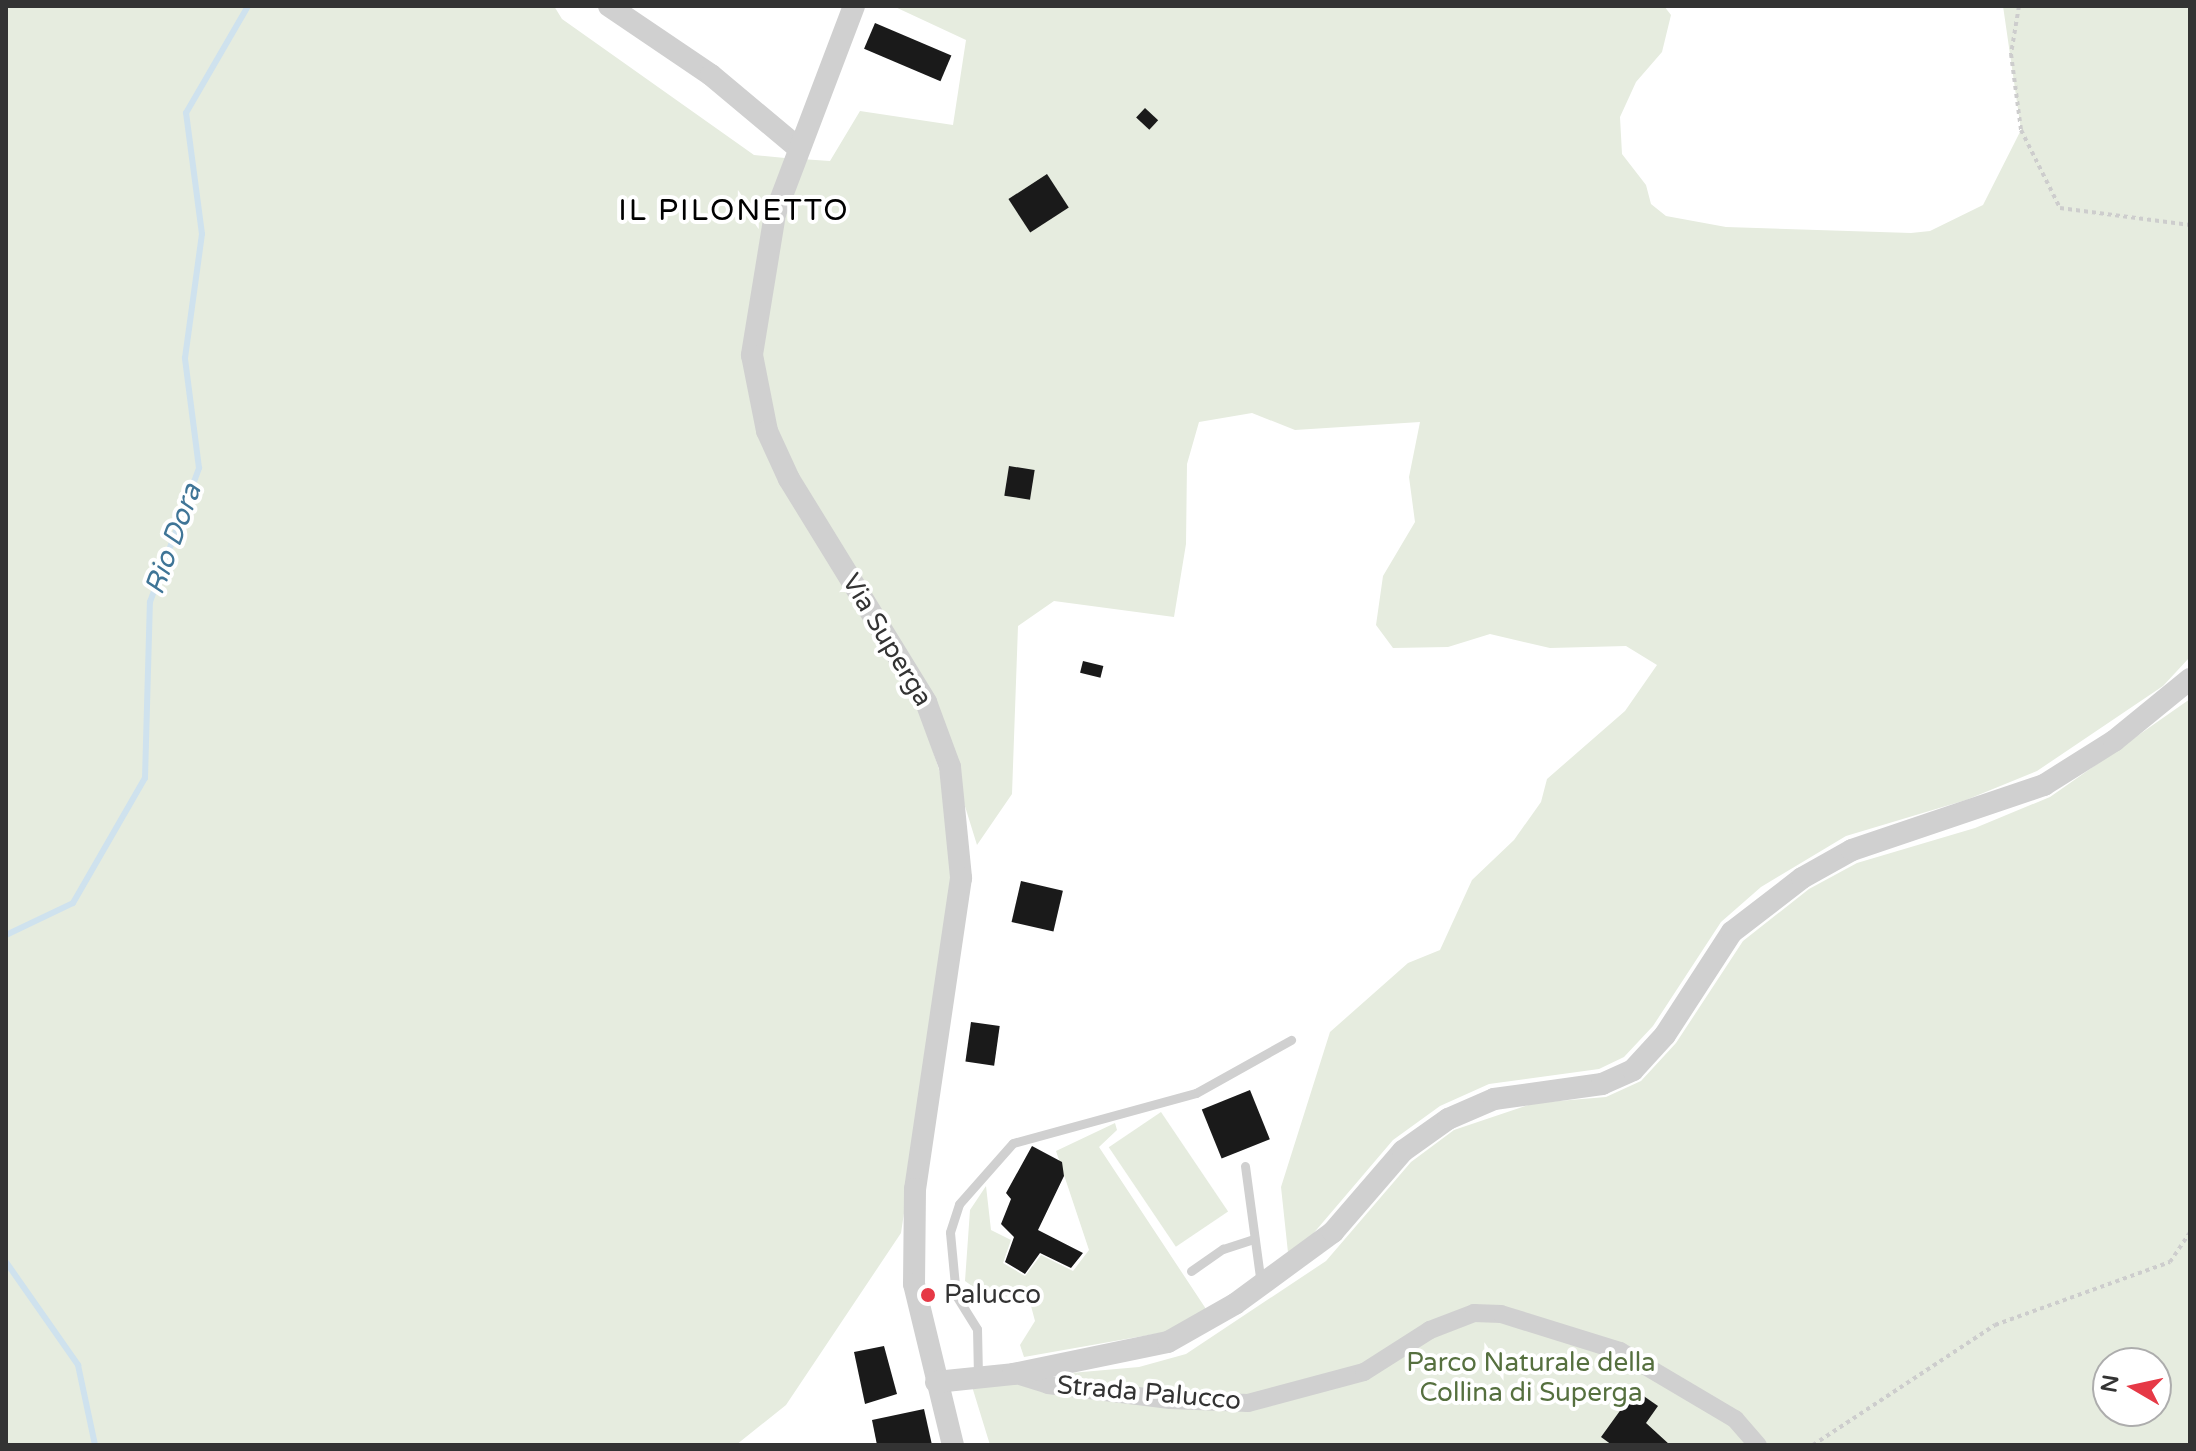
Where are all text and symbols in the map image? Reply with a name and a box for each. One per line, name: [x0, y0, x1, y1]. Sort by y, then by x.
district label: IL PILONETTO: [618, 193, 850, 229]
water label: Rio Dora: [138, 479, 208, 599]
street label: Via Superga: [835, 568, 939, 712]
place label: Palucco: [944, 1279, 1041, 1311]
marker: Palucco: [919, 1286, 937, 1304]
park label: Parco Naturale della Collina di Superga: [1406, 1347, 1656, 1408]
north arrow: [2092, 1347, 2172, 1427]
street label: Strada Palucco: [1056, 1369, 1242, 1417]
text: N: [2096, 1373, 2124, 1394]

